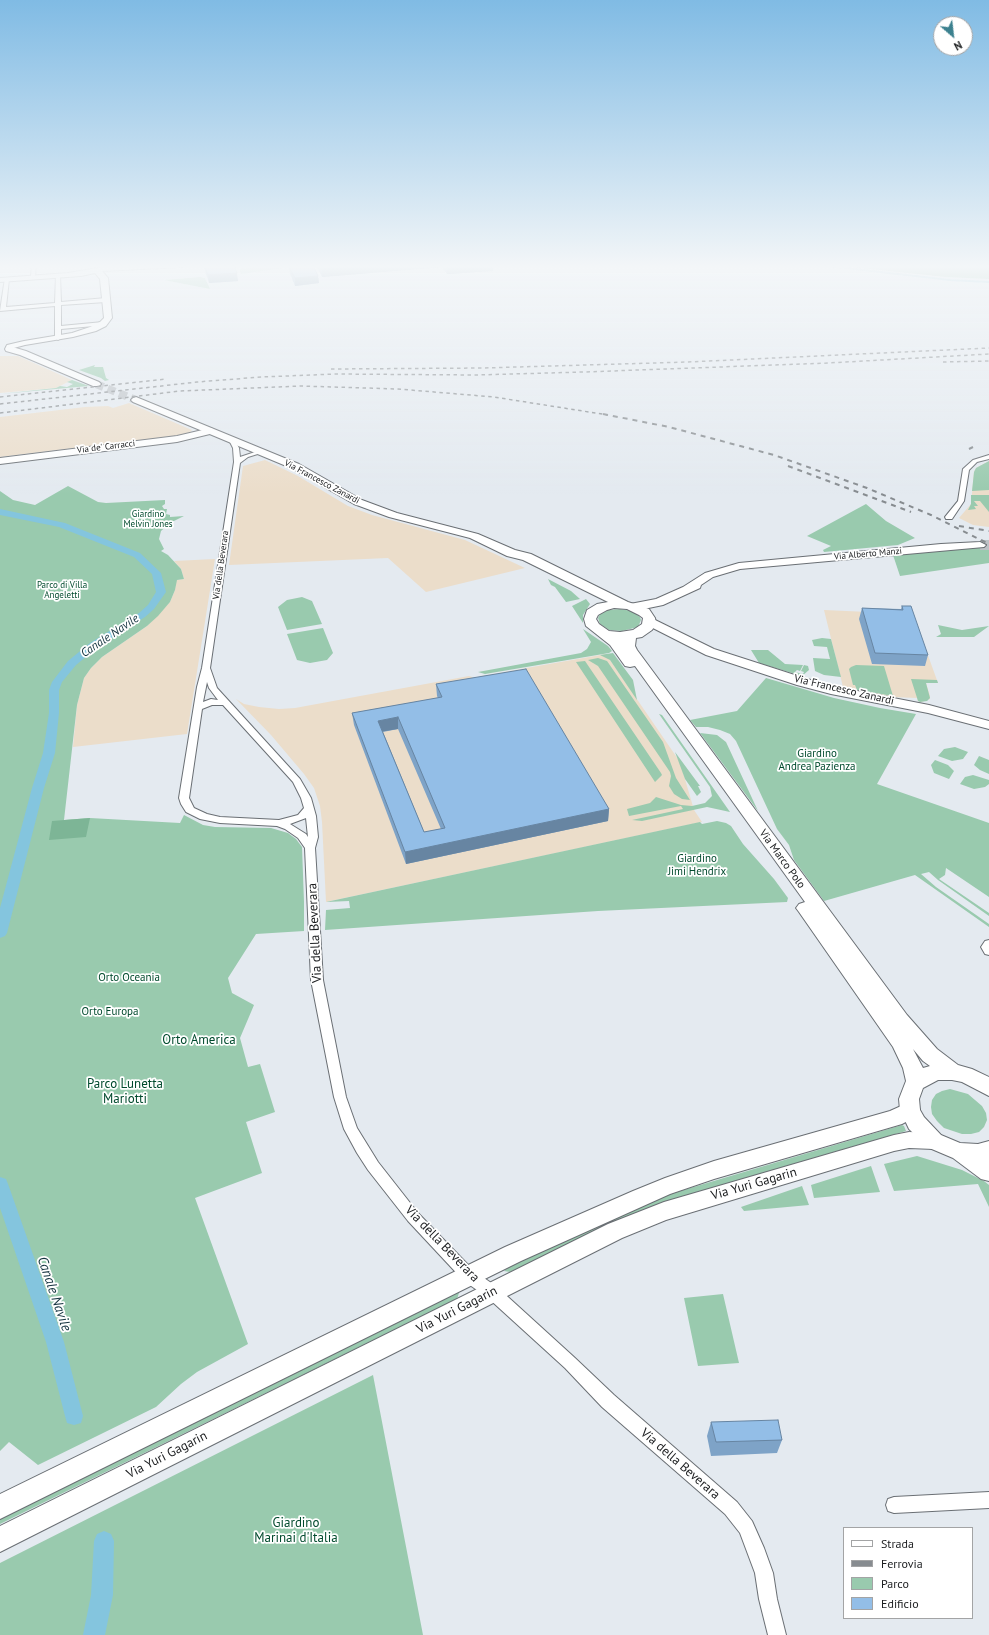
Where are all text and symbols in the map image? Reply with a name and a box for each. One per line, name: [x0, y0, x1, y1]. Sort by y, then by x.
north arrow: [933, 16, 973, 56]
text: N: [952, 38, 965, 54]
street label: Via de' Carracci: [76, 438, 136, 456]
street label: Via Francesco Zanardi: [283, 458, 361, 506]
park label: Giardino Melvin Jones: [123, 509, 173, 530]
street label: Via della Beverara: [211, 530, 231, 600]
street label: Via Alberto Manzi: [834, 546, 902, 562]
park label: Parco di Villa Angeletti: [37, 580, 87, 601]
water label: Canale Navile: [78, 611, 142, 661]
street label: Via Francesco Zanardi: [793, 672, 895, 708]
park label: Giardino Andrea Pazienza: [778, 747, 856, 773]
street label: Via Marco Polo: [756, 827, 808, 891]
park label: Giardino Jimi Hendrix: [668, 852, 726, 878]
street label: Via della Beverara: [305, 883, 325, 983]
park label: Orto Oceania: [98, 971, 160, 985]
park label: Orto Europa: [82, 1005, 138, 1019]
park label: Orto America: [162, 1032, 236, 1048]
park label: Parco Lunetta Mariotti: [87, 1076, 163, 1107]
street label: Via Yuri Gagarin: [709, 1164, 799, 1204]
street label: Via della Beverara: [402, 1203, 482, 1285]
water label: Canale Navile: [33, 1254, 75, 1334]
street label: Via Yuri Gagarin: [414, 1283, 500, 1337]
street label: Via della Beverara: [637, 1425, 723, 1503]
street label: Via Yuri Gagarin: [124, 1428, 210, 1482]
park label: Giardino Marinai d'Italia: [254, 1515, 338, 1546]
legend: [843, 1527, 973, 1619]
text: Strada: [881, 1536, 914, 1551]
text: Ferrovia: [881, 1556, 923, 1571]
text: Parco: [881, 1576, 909, 1591]
text: Edificio: [881, 1596, 919, 1611]

